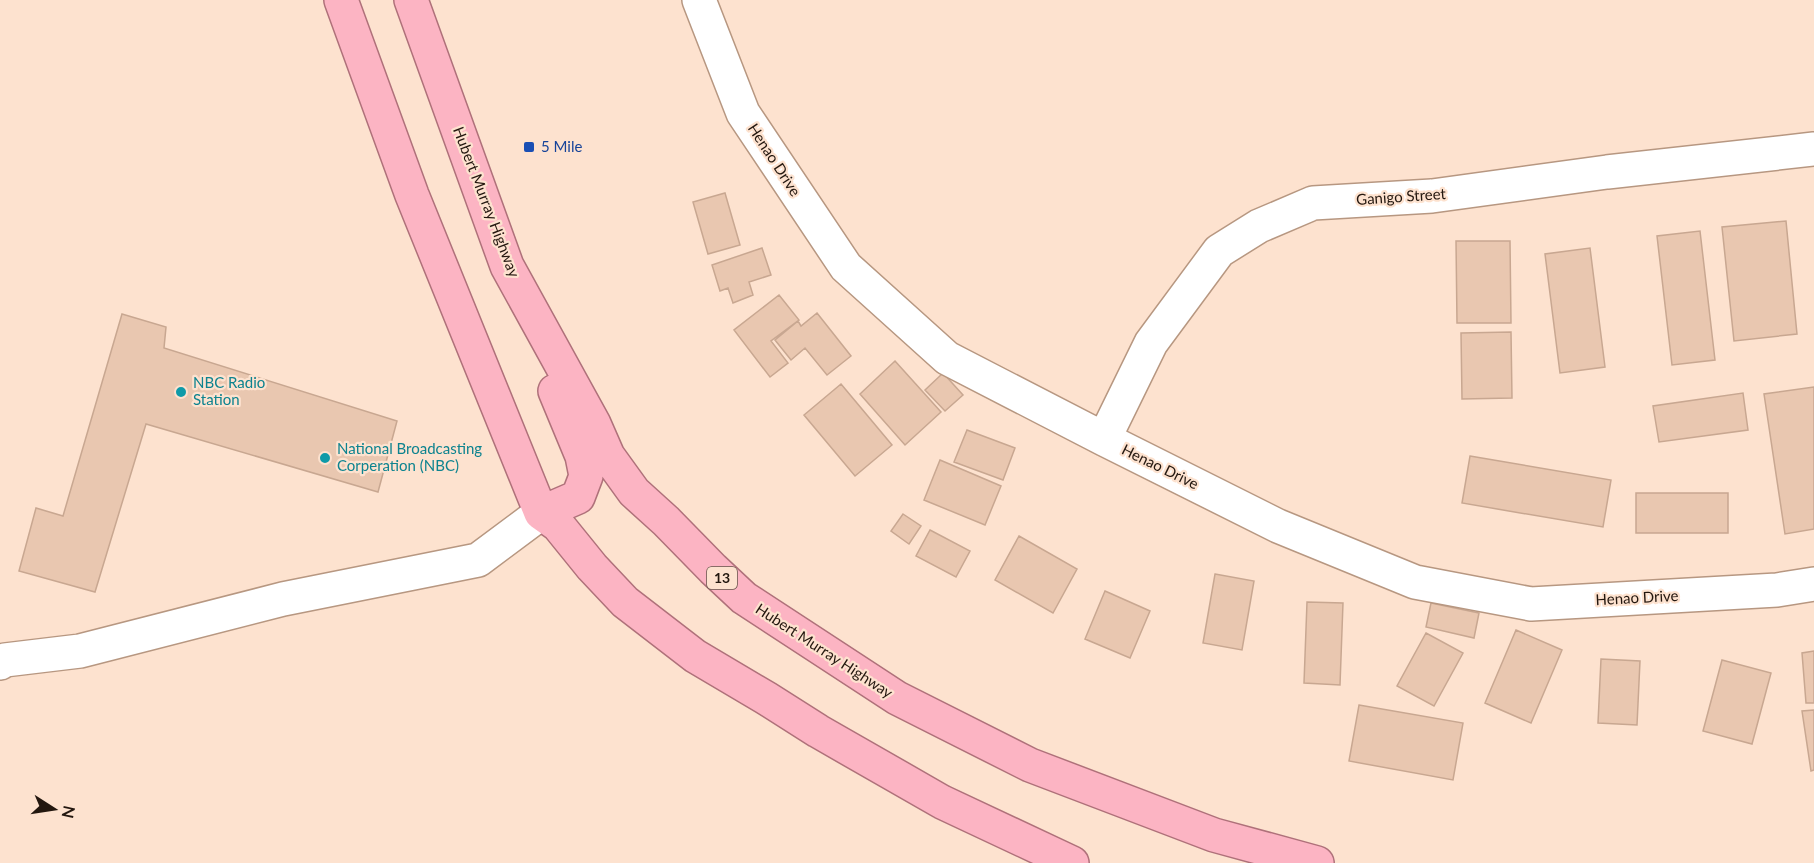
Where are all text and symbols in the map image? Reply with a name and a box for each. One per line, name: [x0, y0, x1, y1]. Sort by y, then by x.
street label: Henao Drive: [745, 120, 805, 199]
street label: Hubert Murray Highway: [450, 124, 524, 280]
place label: 5 Mile: [541, 137, 582, 155]
marker: 5 Mile: [522, 140, 536, 154]
street label: Ganigo Street: [1355, 184, 1447, 208]
place label: NBC Radio Station: [193, 373, 265, 408]
marker: NBC Radio Station: [174, 385, 188, 399]
place label: National Broadcasting Corperation (NBC): [337, 439, 482, 474]
street label: Henao Drive: [1119, 440, 1202, 492]
marker: National Broadcasting Corperation (NBC): [318, 451, 332, 465]
road number: 13: [707, 567, 737, 589]
street label: Henao Drive: [1595, 586, 1679, 608]
street label: Hubert Murray Highway: [753, 599, 897, 701]
north arrow: [24, 779, 84, 839]
text: N: [59, 804, 80, 820]

